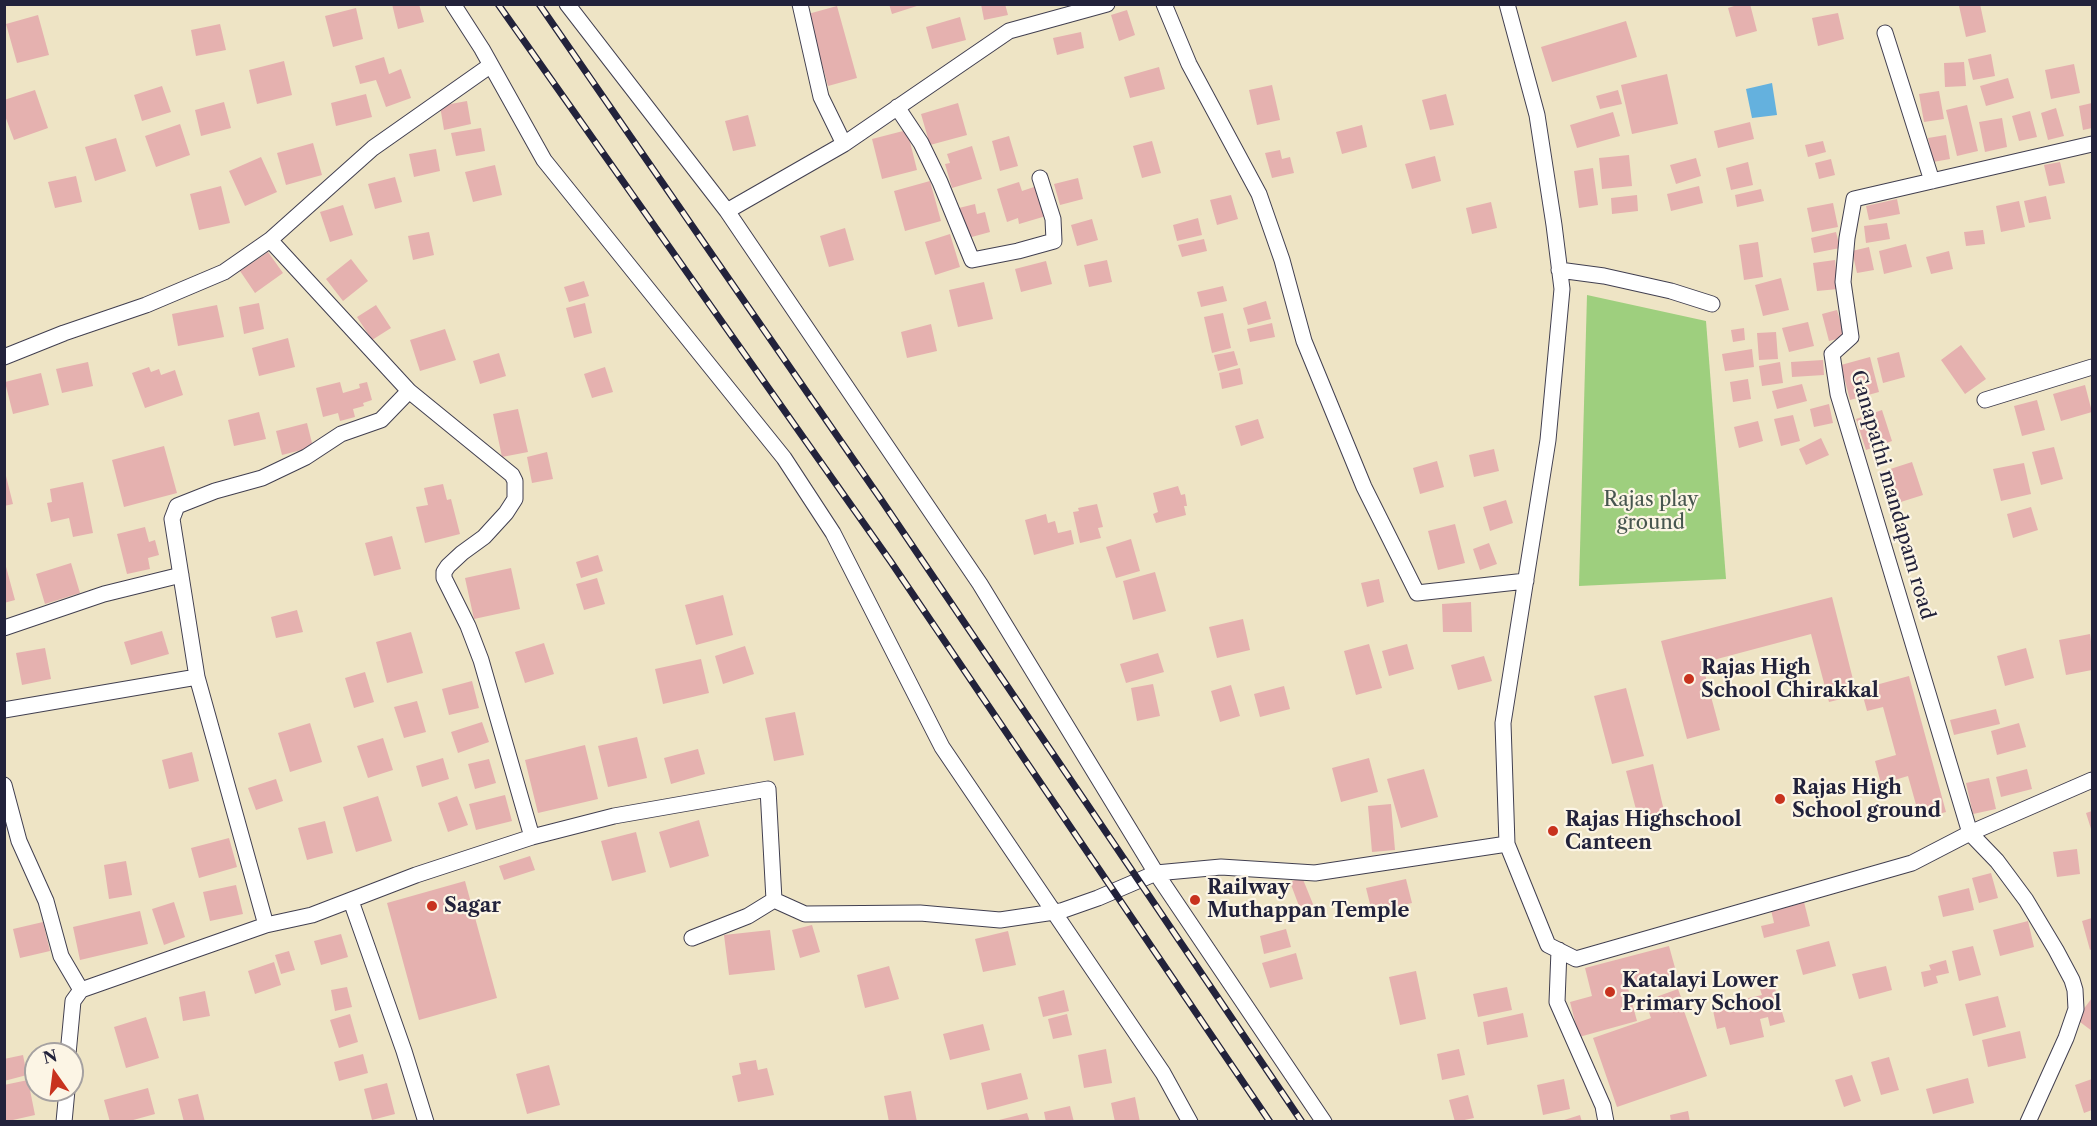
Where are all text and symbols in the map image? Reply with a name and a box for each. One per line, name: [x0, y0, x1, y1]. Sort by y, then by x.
street label: Ganapathi mandapam road: [1845, 368, 1939, 622]
park label: Rajas play ground: [1604, 488, 1698, 535]
place label: Rajas High School Chirakkal: [1701, 656, 1879, 703]
marker: Rajas High School Chirakkal: [1682, 672, 1696, 686]
place label: Rajas High School ground: [1792, 776, 1941, 823]
marker: Rajas High School ground: [1773, 792, 1787, 806]
place label: Rajas Highschool Canteen: [1565, 808, 1742, 855]
marker: Rajas Highschool Canteen: [1546, 824, 1560, 838]
place label: Railway Muthappan Temple: [1207, 876, 1409, 923]
marker: Railway Muthappan Temple: [1188, 893, 1202, 907]
place label: Sagar: [444, 894, 501, 918]
marker: Sagar: [425, 899, 439, 913]
place label: Katalayi Lower Primary School: [1622, 969, 1781, 1016]
marker: Katalayi Lower Primary School: [1603, 985, 1617, 999]
north arrow: [24, 1042, 84, 1102]
text: N: [41, 1045, 59, 1068]

